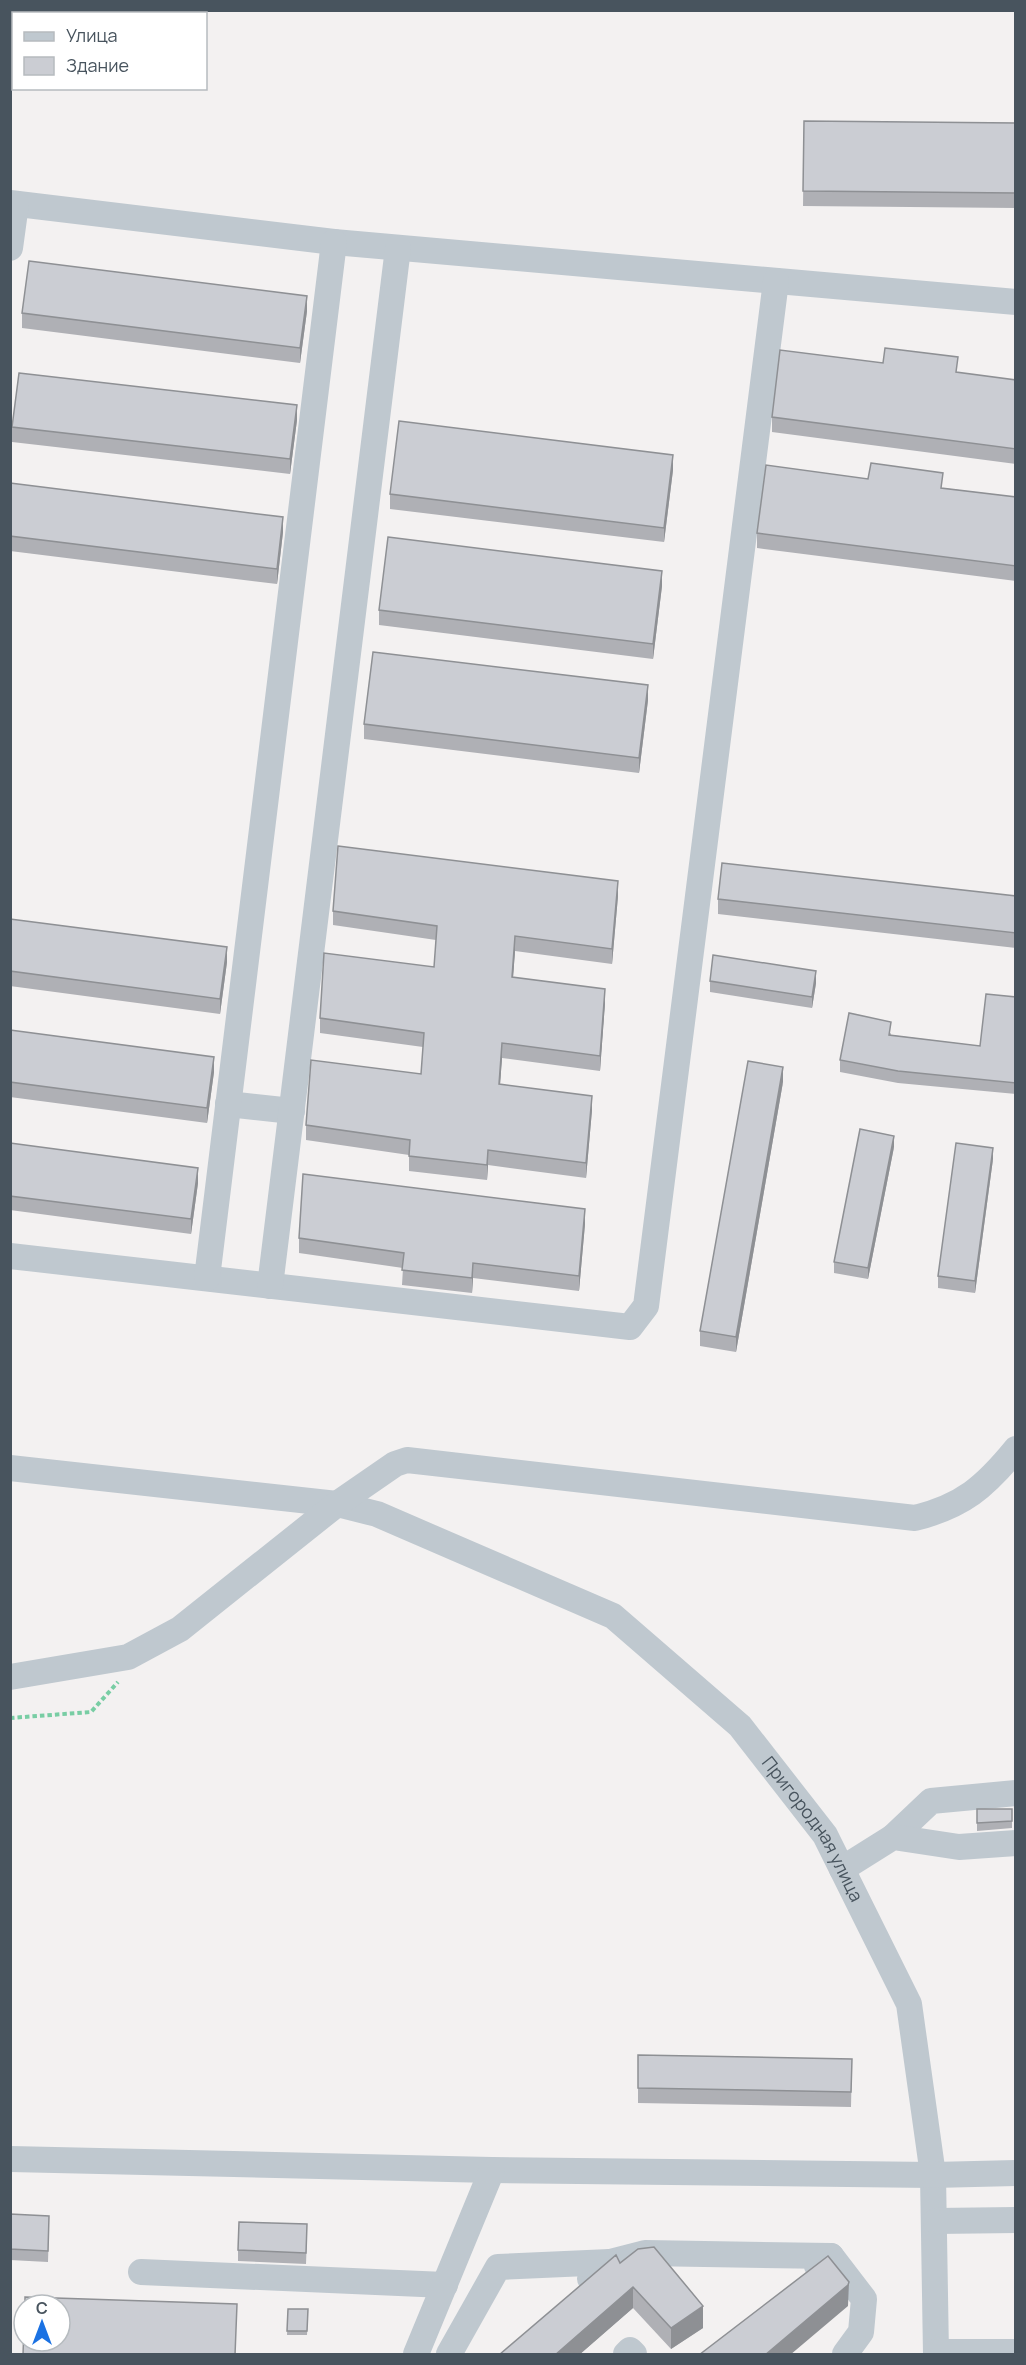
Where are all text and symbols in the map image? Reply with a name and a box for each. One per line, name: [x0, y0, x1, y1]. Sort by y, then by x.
legend: [12, 12, 207, 90]
text: Улица: [66, 23, 118, 47]
text: Здание: [66, 53, 129, 77]
street label: Пригородная улица: [757, 1751, 869, 1905]
north arrow: [12, 2293, 72, 2353]
text: С: [36, 2297, 48, 2319]

